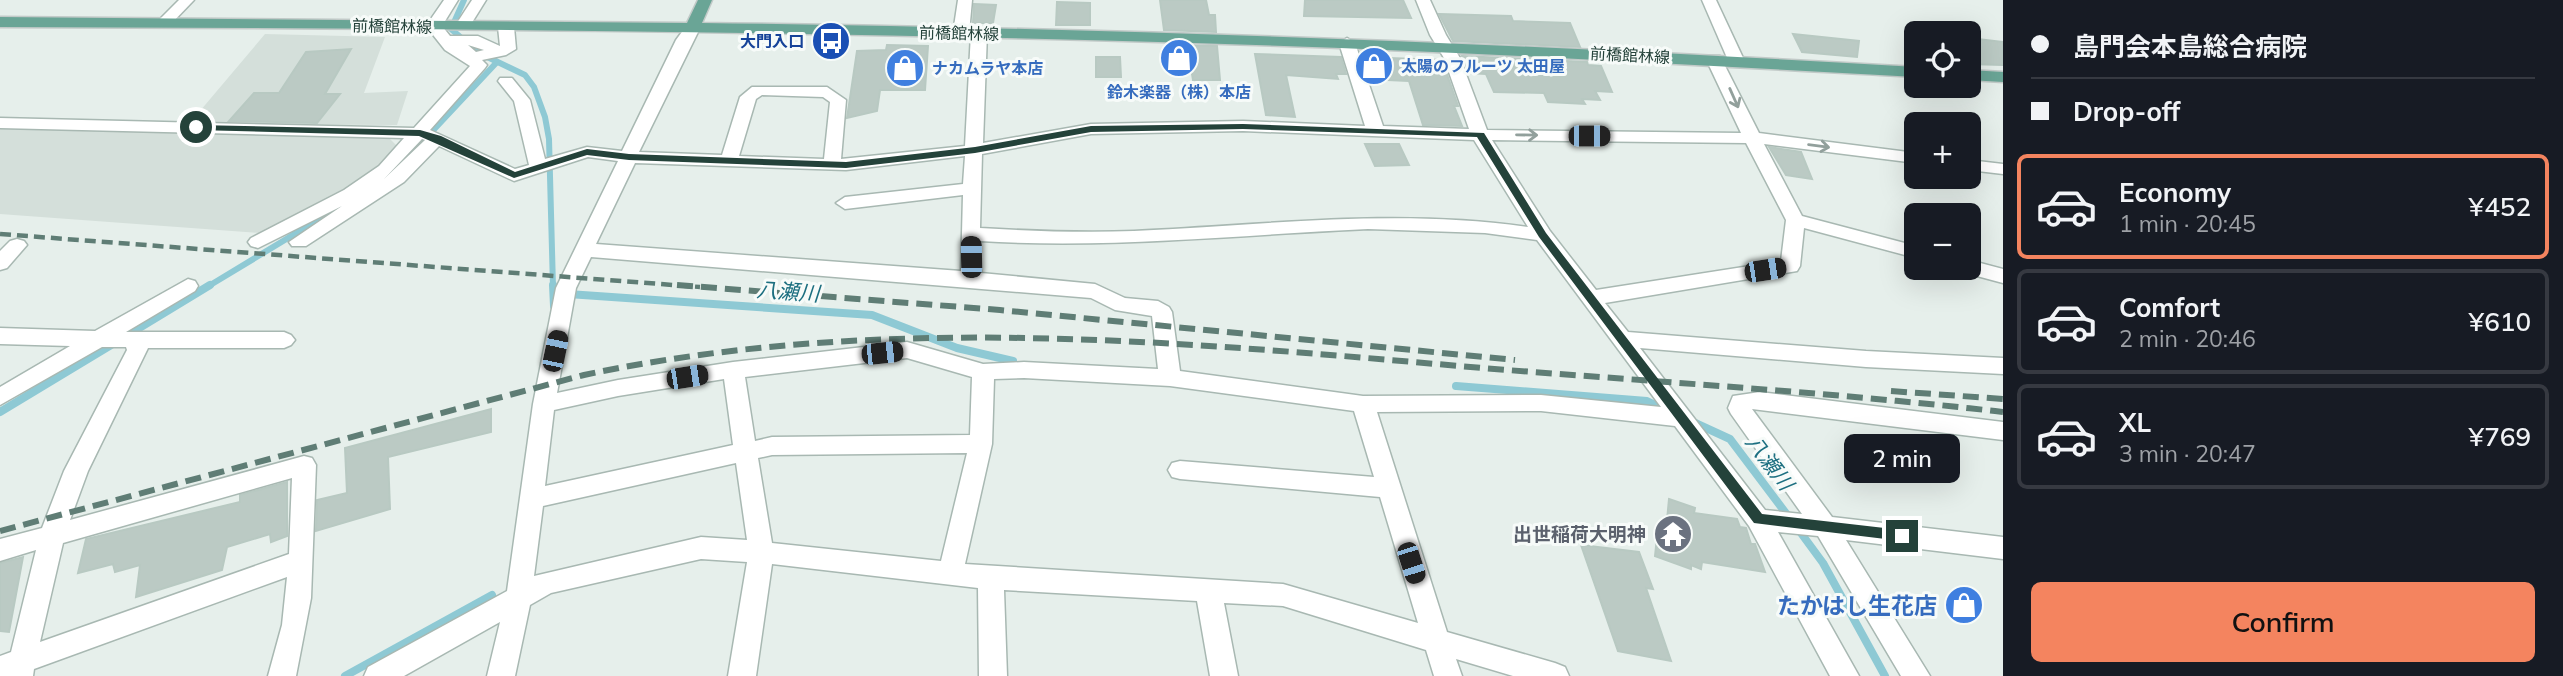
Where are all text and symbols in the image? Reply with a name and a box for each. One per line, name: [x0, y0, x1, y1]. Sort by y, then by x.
street label: 前橋館林線: [352, 15, 432, 37]
bus stop icon: 大門入口: [810, 20, 852, 62]
map controls: [1904, 21, 1981, 280]
button: locate: [1904, 21, 1981, 98]
street label: 前橋館林線: [919, 22, 999, 44]
text: 島門会本島総合病院: [2073, 30, 2307, 63]
place label: 大門入口: [740, 31, 804, 51]
shop icon: 鈴木楽器（株）本店: [1158, 37, 1200, 79]
street label: 前橋館林線: [1590, 43, 1670, 67]
shop icon: 太陽のフルーツ 太田屋: [1353, 45, 1395, 87]
shop icon: ナカムラヤ本店: [884, 47, 926, 89]
place label: 太陽のフルーツ 太田屋: [1401, 56, 1565, 76]
place label: ナカムラヤ本店: [932, 58, 1043, 78]
place label: 鈴木楽器（株）本店: [1107, 82, 1251, 102]
one-way arrow: [1728, 86, 1741, 108]
text: Drop-off: [2073, 95, 2180, 128]
route start: [180, 111, 212, 143]
button: +: [1904, 112, 1981, 189]
car: [1569, 126, 1611, 147]
one-way arrow: [1515, 128, 1538, 142]
one-way arrow: [1807, 139, 1830, 152]
icon: car: [2035, 175, 2098, 238]
text: Economy: [2119, 176, 2231, 209]
text: ¥452: [2469, 190, 2531, 223]
button: −: [1904, 203, 1981, 280]
text: 1 min · 20:45: [2119, 209, 2256, 238]
car: [961, 236, 982, 278]
car: [1743, 256, 1788, 284]
water label: 八瀬川: [756, 276, 822, 306]
icon: car: [2035, 290, 2098, 353]
text: Comfort: [2119, 291, 2220, 324]
text: ¥610: [2469, 305, 2531, 338]
text: 2 min · 20:46: [2119, 324, 2256, 353]
car: [541, 328, 570, 374]
car: [861, 340, 904, 366]
car: [665, 363, 710, 391]
icon: car: [2035, 405, 2098, 468]
text: XL: [2119, 406, 2151, 439]
text: ¥769: [2469, 420, 2531, 453]
water label: 八瀬川: [1741, 429, 1801, 497]
callout: 2 min: [1844, 434, 1960, 484]
text: 3 min · 20:47: [2119, 439, 2256, 468]
text: 2 min: [1872, 444, 1932, 473]
temple icon: 出世稲荷大明神: [1652, 513, 1694, 555]
route end: [1886, 520, 1918, 552]
place label: 出世稲荷大明神: [1513, 522, 1646, 546]
car: [1395, 540, 1428, 586]
button: Confirm: [2031, 582, 2535, 662]
shop icon: たかはし生花店: [1943, 584, 1985, 626]
place label: たかはし生花店: [1777, 591, 1937, 620]

